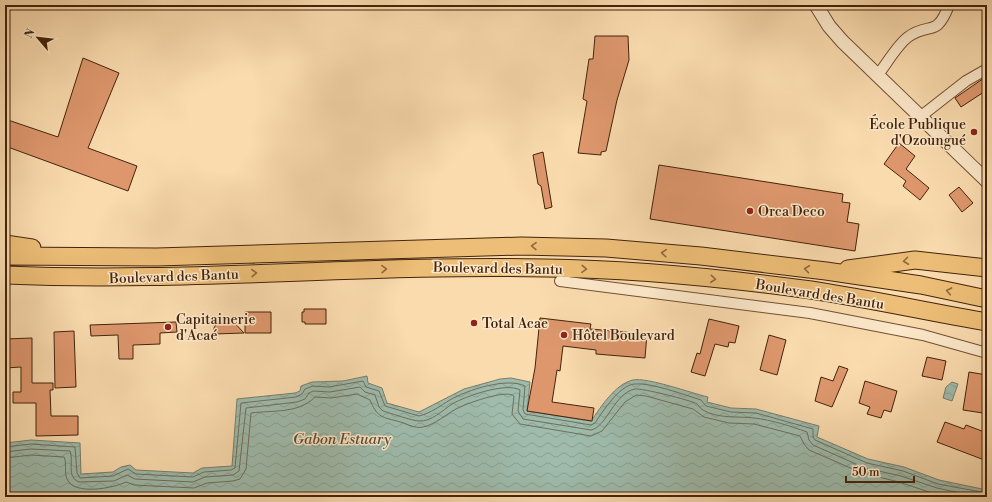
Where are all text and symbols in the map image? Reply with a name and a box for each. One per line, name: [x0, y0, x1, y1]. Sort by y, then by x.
north arrow: [18, 18, 58, 58]
text: N: [22, 26, 38, 41]
place label: École Publique d'Ozoungué: [869, 114, 966, 150]
marker: École Publique d'Ozoungué: [969, 127, 979, 137]
place label: Orca Deco: [758, 203, 825, 221]
marker: Orca Deco: [745, 206, 755, 216]
one-way arrow: [531, 242, 537, 251]
one-way arrow: [660, 249, 667, 258]
one-way arrow: [903, 256, 910, 265]
street label: Boulevard des Bantu: [432, 259, 563, 279]
one-way arrow: [381, 265, 387, 273]
one-way arrow: [581, 265, 587, 274]
one-way arrow: [804, 265, 810, 274]
street label: Boulevard des Bantu: [108, 266, 239, 288]
one-way arrow: [251, 269, 257, 278]
one-way arrow: [710, 274, 716, 283]
street label: Boulevard des Bantu: [753, 276, 885, 314]
one-way arrow: [946, 287, 952, 296]
place label: Capitainerie d'Acaé: [176, 311, 256, 345]
place label: Total Acae: [482, 315, 548, 333]
marker: Total Acae: [469, 318, 479, 328]
marker: Capitainerie d'Acaé: [163, 322, 173, 332]
place label: Hôtel Boulevard: [572, 327, 675, 345]
marker: Hôtel Boulevard: [559, 330, 569, 340]
water label: Gabon Estuary: [293, 430, 392, 449]
scale bar: [846, 458, 914, 484]
text: 50 m: [852, 465, 880, 480]

